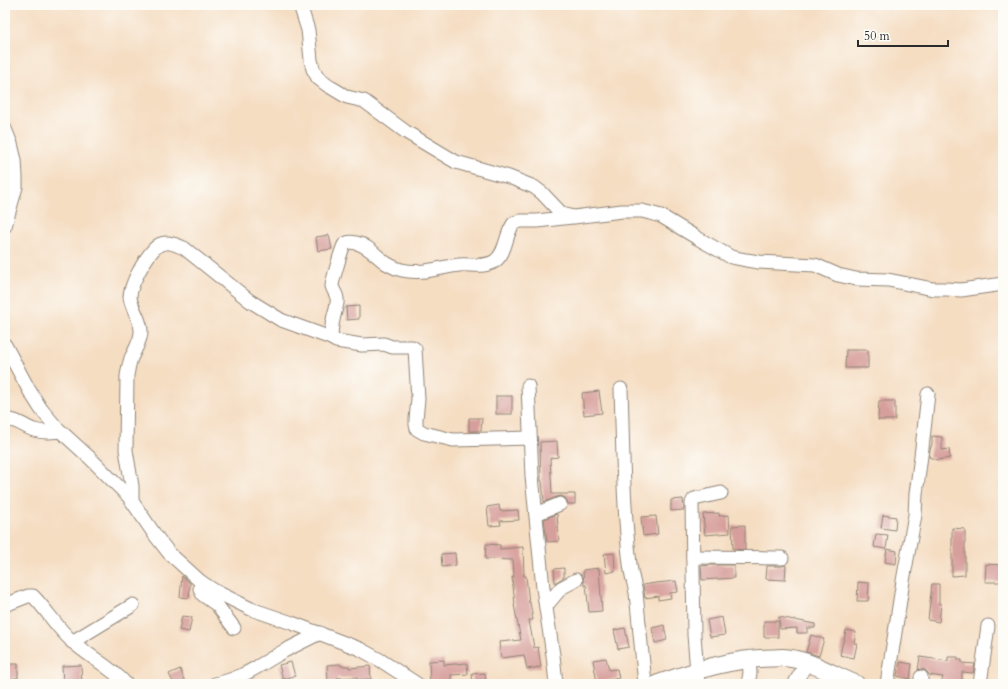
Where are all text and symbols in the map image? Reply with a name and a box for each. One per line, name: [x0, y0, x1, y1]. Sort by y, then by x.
scale bar: [858, 22, 948, 48]
text: 50 m: [864, 28, 891, 44]

